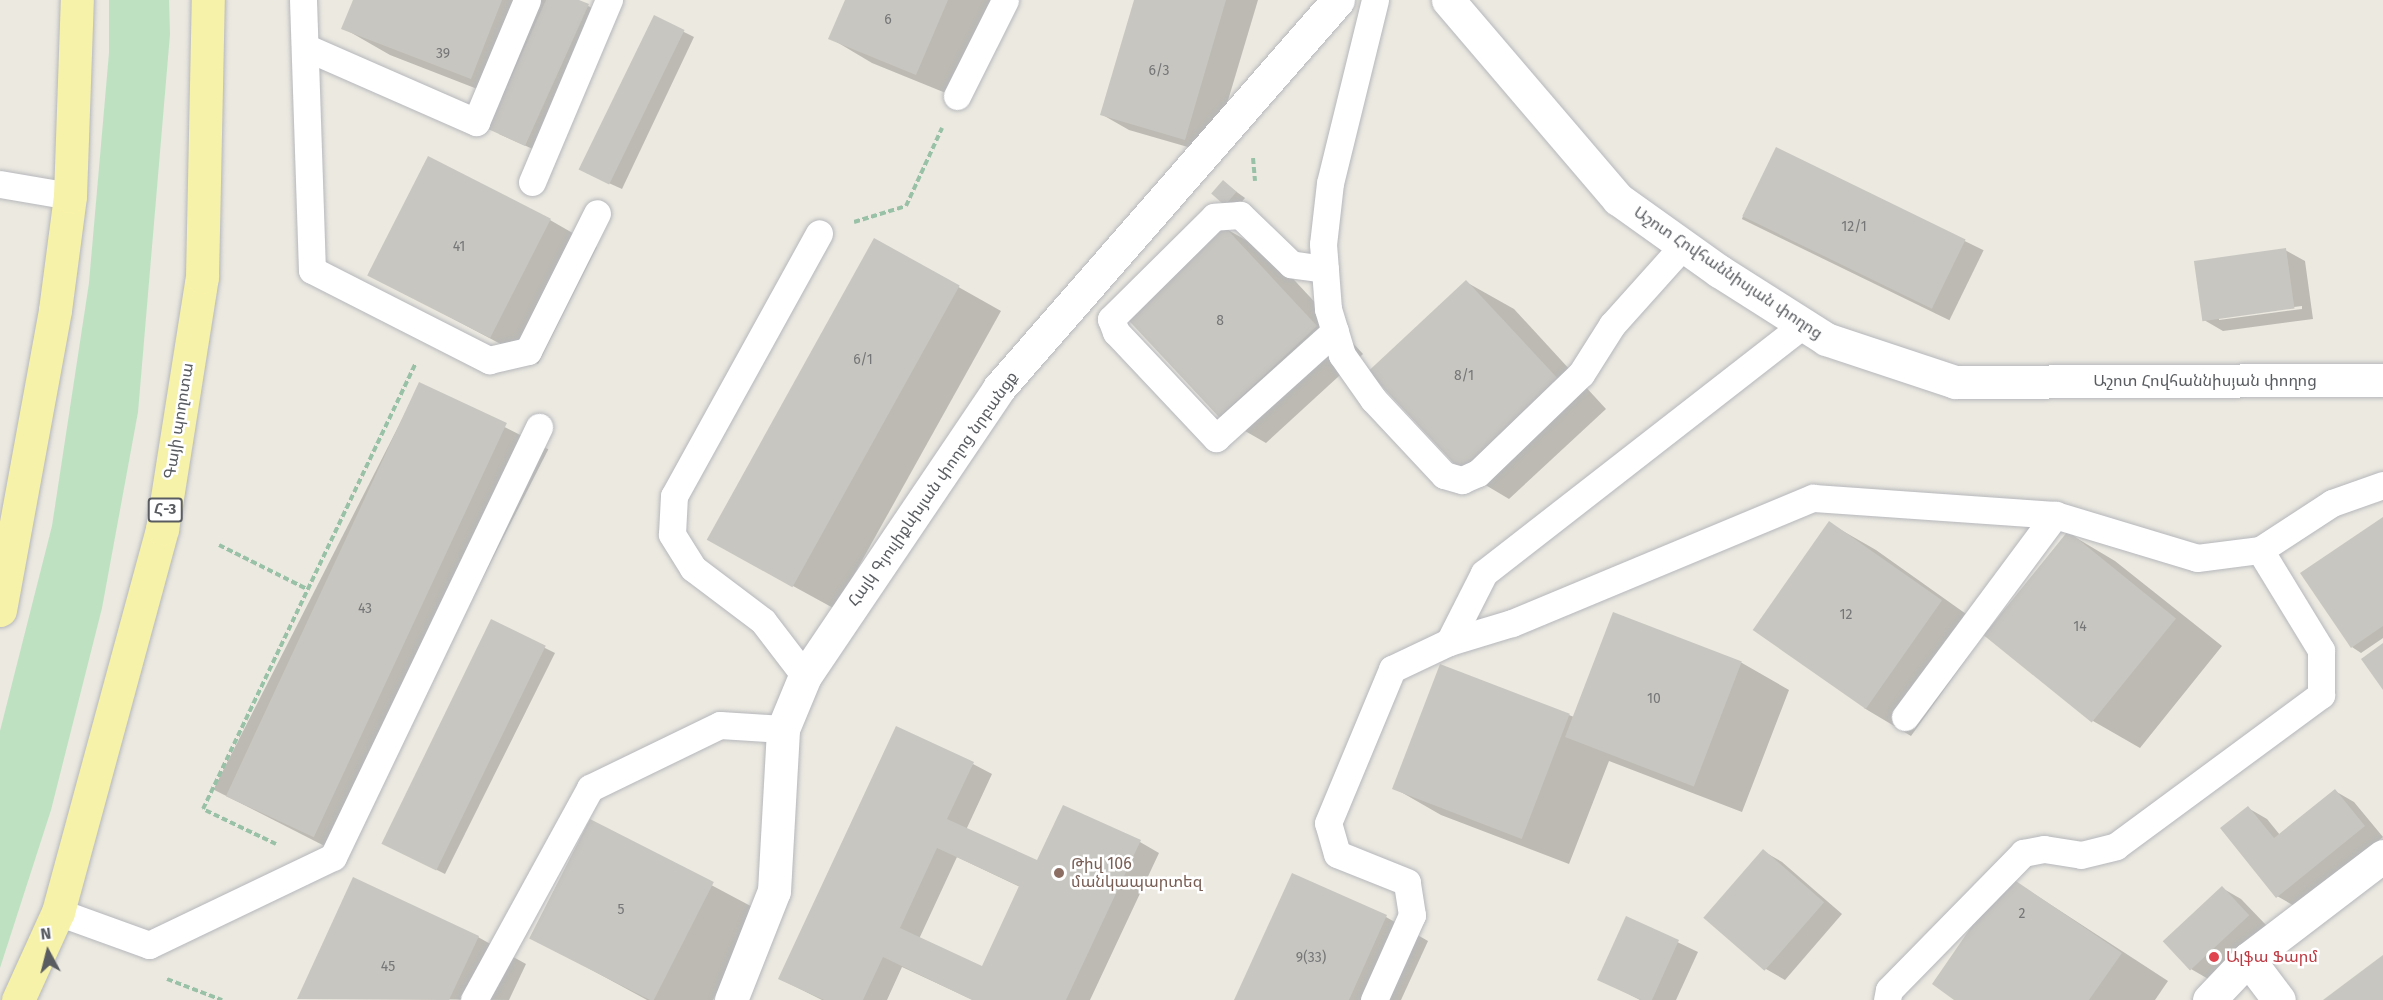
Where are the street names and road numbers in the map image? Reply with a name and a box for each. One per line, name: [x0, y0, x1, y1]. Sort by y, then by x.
street label: Աշոտ Հովհաննիսյան փողոց: [1630, 203, 1826, 343]
street label: Գայի պողոտա: [160, 361, 198, 481]
street label: Հայկ Գյուլիքևխյան փողոց նրբանցք: [844, 368, 1022, 610]
street label: Աշոտ Հովհաննիսյան փողոց: [2093, 371, 2317, 391]
road number: Հ-3: [147, 498, 183, 522]

